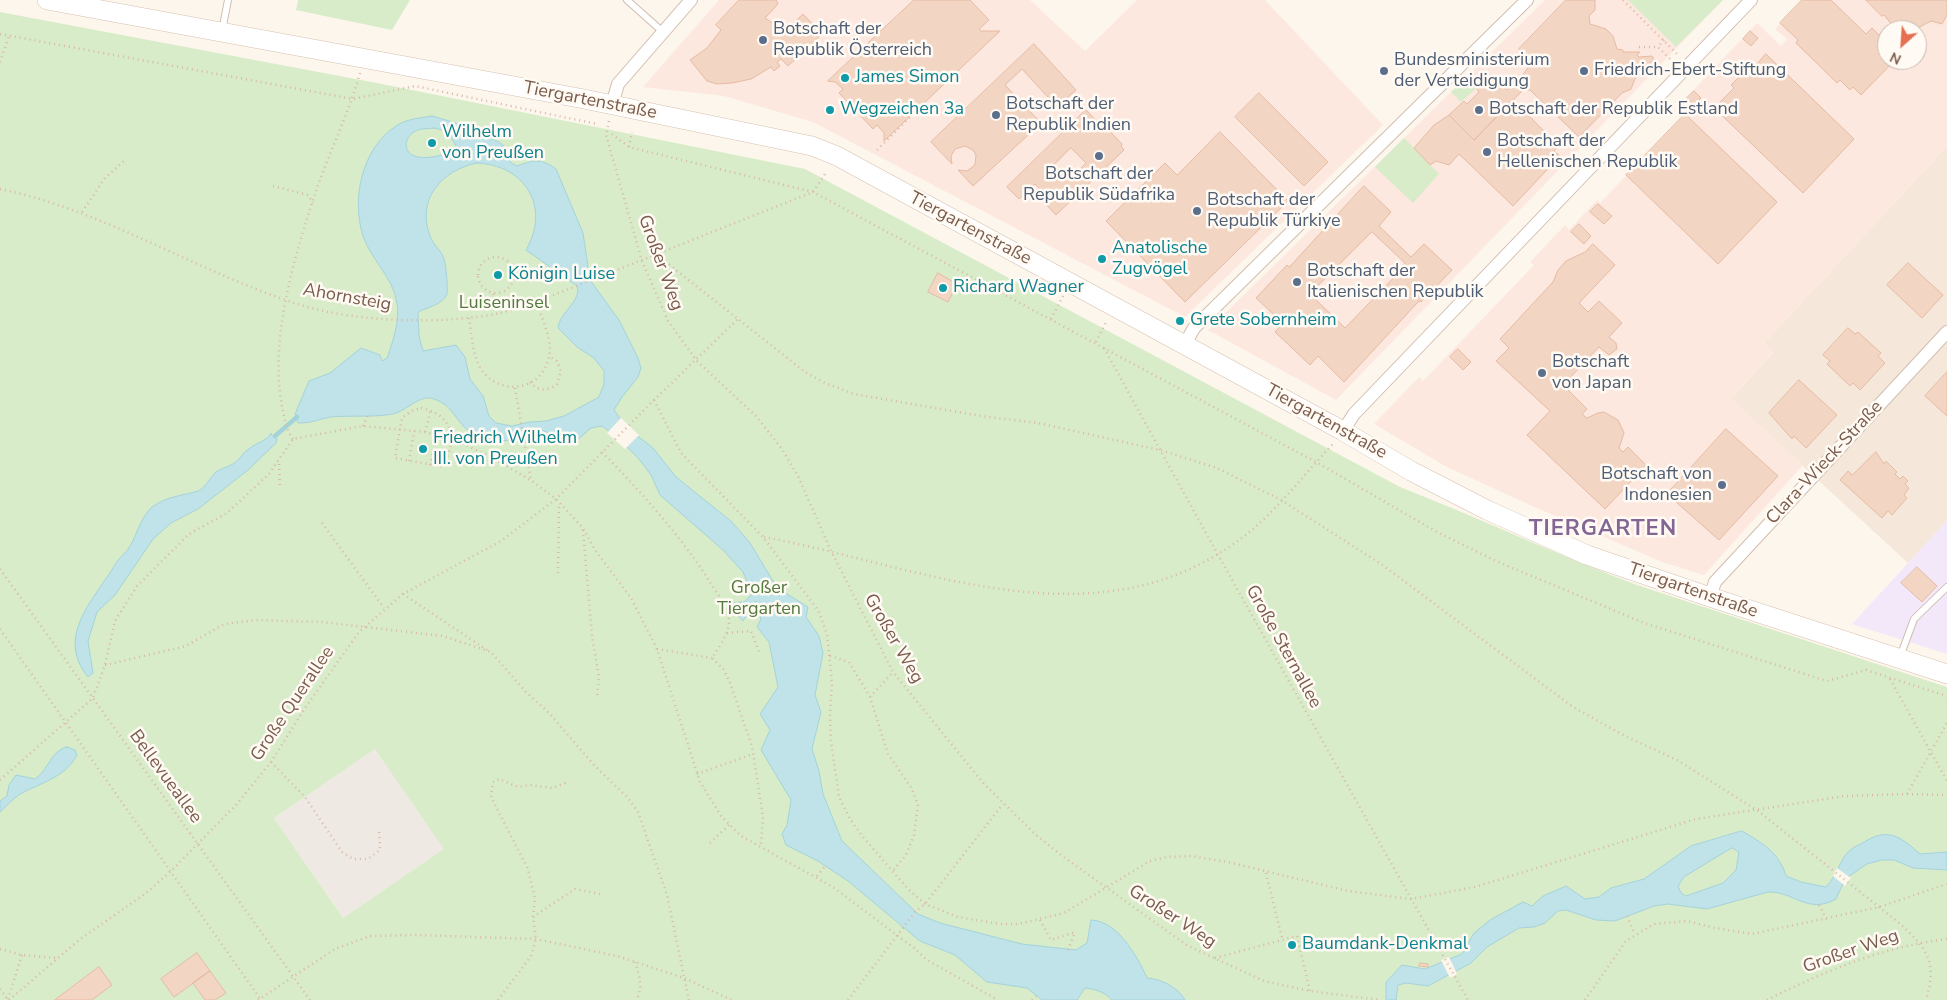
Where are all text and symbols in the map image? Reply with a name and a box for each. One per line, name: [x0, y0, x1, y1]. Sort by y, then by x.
place label: Botschaft der Republik Österreich: [773, 19, 932, 62]
north arrow: [1877, 20, 1927, 70]
marker: Botschaft der Republik Österreich: [757, 34, 769, 46]
text: N: [1887, 47, 1905, 69]
place label: Bundesministerium der Verteidigung: [1394, 50, 1550, 92]
place label: Friedrich-Ebert-Stiftung: [1594, 60, 1786, 82]
marker: Bundesministerium der Verteidigung: [1378, 65, 1390, 77]
marker: Friedrich-Ebert-Stiftung: [1578, 65, 1590, 77]
place label: James Simon: [855, 67, 960, 89]
marker: James Simon: [839, 72, 851, 84]
street label: Tiergartenstraße: [522, 77, 658, 125]
place label: Botschaft der Republik Indien: [1006, 94, 1131, 136]
place label: Wegzeichen 3a: [840, 99, 964, 121]
place label: Botschaft der Republik Estland: [1489, 99, 1738, 121]
marker: Wegzeichen 3a: [824, 104, 836, 116]
marker: Botschaft der Republik Estland: [1473, 104, 1485, 116]
marker: Botschaft der Republik Indien: [990, 109, 1002, 121]
place label: Wilhelm von Preußen: [442, 122, 544, 164]
place label: Botschaft der Hellenischen Republik: [1497, 131, 1677, 173]
marker: Wilhelm von Preußen: [426, 137, 438, 149]
marker: Botschaft der Hellenischen Republik: [1481, 146, 1493, 158]
marker: Botschaft der Republik Südafrika: [1093, 150, 1105, 162]
place label: Botschaft der Republik Südafrika: [1023, 164, 1175, 206]
street label: Tiergartenstraße: [905, 188, 1035, 270]
place label: Botschaft der Republik Türkiye: [1207, 190, 1341, 232]
marker: Botschaft der Republik Türkiye: [1191, 205, 1203, 217]
street label: Großer Weg: [633, 212, 687, 314]
place label: Anatolische Zugvögel: [1112, 238, 1207, 280]
marker: Anatolische Zugvögel: [1096, 253, 1108, 265]
place label: Botschaft der Italienischen Republik: [1307, 261, 1484, 304]
place label: Königin Luise: [508, 264, 615, 286]
marker: Königin Luise: [492, 269, 504, 281]
marker: Botschaft der Italienischen Republik: [1291, 276, 1303, 288]
place label: Richard Wagner: [953, 277, 1084, 299]
street label: Ahornsteig: [301, 280, 393, 316]
marker: Richard Wagner: [937, 282, 949, 294]
park label: Luiseninsel: [459, 293, 549, 315]
place label: Grete Sobernheim: [1190, 310, 1337, 332]
marker: Grete Sobernheim: [1174, 315, 1186, 327]
place label: Botschaft von Japan: [1552, 352, 1632, 394]
marker: Botschaft von Japan: [1536, 367, 1548, 379]
street label: Tiergartenstraße: [1262, 380, 1390, 464]
street label: Clara-Wieck-Straße: [1762, 397, 1888, 529]
place label: Friedrich Wilhelm III. von Preußen: [433, 428, 577, 470]
marker: Friedrich Wilhelm III. von Preußen: [417, 443, 429, 455]
place label: Botschaft von Indonesien: [1601, 464, 1712, 506]
marker: Botschaft von Indonesien: [1716, 479, 1728, 491]
district label: TIERGARTEN: [1528, 517, 1678, 543]
street label: Tiergartenstraße: [1625, 559, 1761, 623]
park label: Großer Tiergarten: [717, 578, 801, 620]
street label: Große Sternallee: [1240, 582, 1326, 712]
street label: Großer Weg: [859, 590, 927, 688]
street label: Große Querallee: [247, 643, 339, 765]
street label: Bellevueallee: [124, 726, 206, 828]
street label: Großer Weg: [1124, 881, 1220, 953]
street label: Großer Weg: [1800, 926, 1902, 978]
place label: Baumdank-Denkmal: [1302, 934, 1468, 956]
marker: Baumdank-Denkmal: [1286, 939, 1298, 951]

